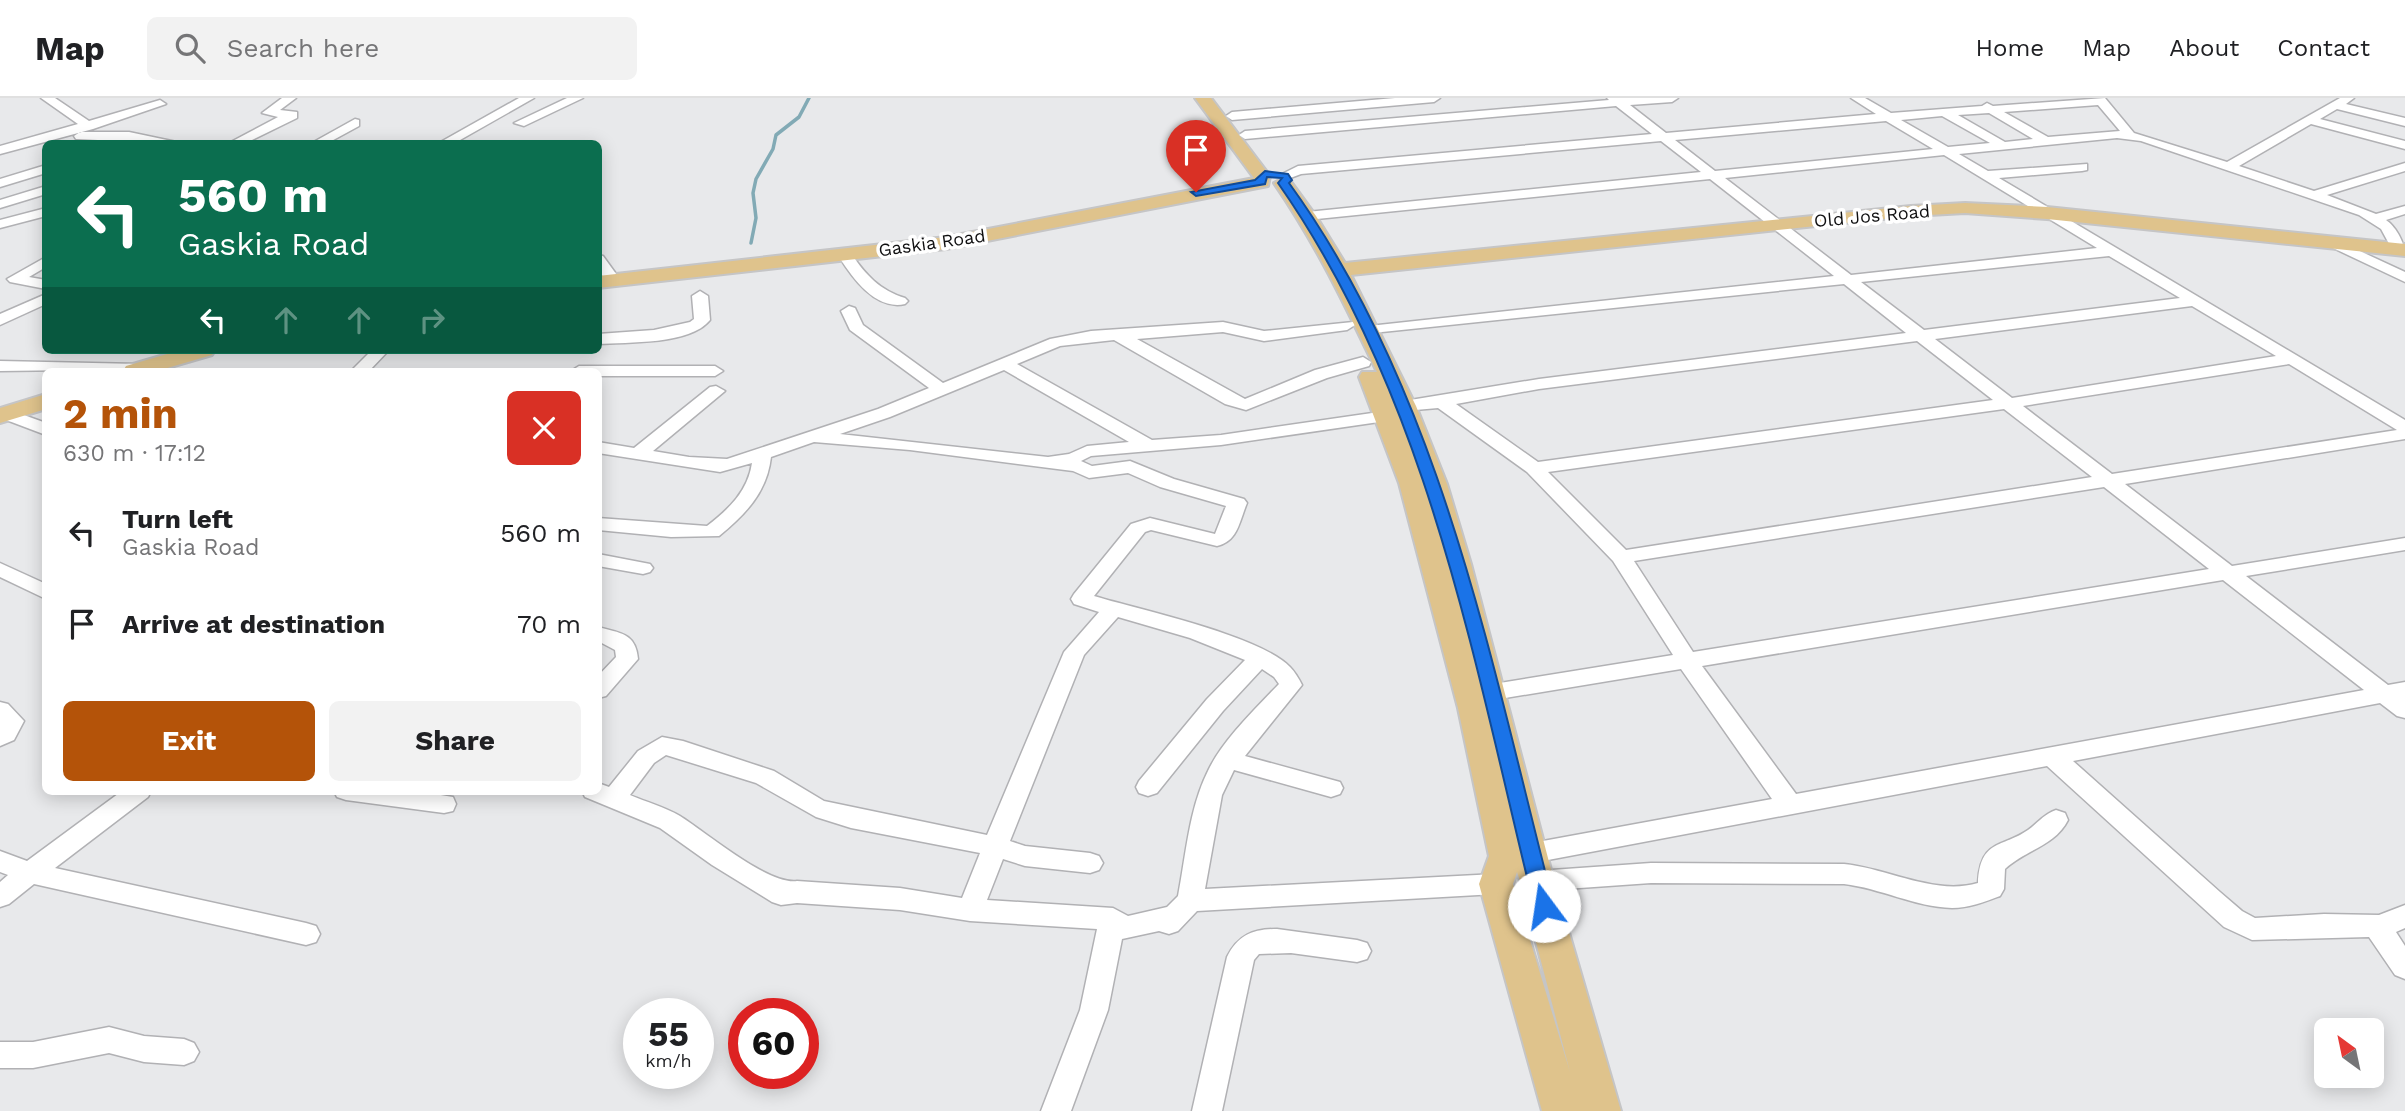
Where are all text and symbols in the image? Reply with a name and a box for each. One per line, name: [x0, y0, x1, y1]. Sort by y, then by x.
search box: [147, 17, 637, 80]
text: Map: [35, 29, 105, 68]
icon: search: [171, 29, 209, 67]
text: Search here: [227, 33, 379, 63]
text: Home: [1976, 34, 2044, 62]
text: Map: [2082, 34, 2131, 62]
text: About: [2169, 34, 2239, 62]
text: Contact: [2277, 34, 2370, 62]
pin: [1166, 120, 1226, 192]
icon: arrive: [1177, 131, 1215, 169]
text: 560 m: [178, 166, 328, 224]
icon: left: [63, 168, 154, 259]
street label: Old Jos Road: [1813, 200, 1931, 231]
text: Gaskia Road: [178, 225, 369, 263]
street label: Gaskia Road: [877, 225, 987, 260]
icon: left: [194, 301, 232, 339]
icon: ahead: [267, 301, 305, 339]
icon: ahead: [340, 301, 378, 339]
icon: right: [413, 301, 451, 339]
text: 2 min: [63, 389, 178, 438]
button: close: [507, 391, 581, 465]
text: 630 m · 17:12: [63, 440, 206, 467]
text: Turn left: [122, 504, 233, 534]
icon: left: [63, 514, 101, 552]
text: 560 m: [500, 518, 581, 548]
text: Gaskia Road: [122, 534, 259, 561]
icon: arrive: [63, 605, 101, 643]
text: Arrive at destination: [122, 609, 385, 639]
text: 70 m: [517, 609, 581, 639]
button: Exit: [63, 701, 315, 781]
button: Share: [329, 701, 581, 781]
position arrow: [1507, 869, 1581, 943]
speed limit sign: 60: [728, 998, 819, 1089]
text: 55: [648, 1013, 689, 1055]
north arrow: [2314, 1018, 2384, 1088]
map controls: [2314, 1018, 2384, 1088]
text: km/h: [645, 1050, 692, 1071]

